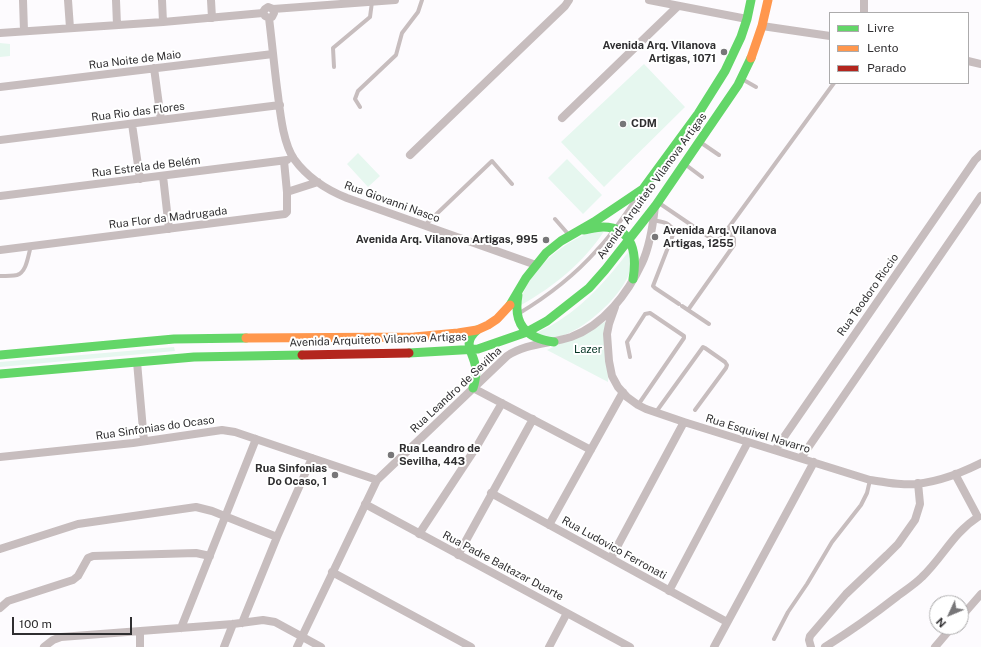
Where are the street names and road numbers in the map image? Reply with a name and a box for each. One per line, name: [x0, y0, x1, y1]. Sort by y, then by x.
street label: Rua Noite de Maio: [88, 48, 182, 72]
street label: Rua Rio das Flores: [91, 100, 185, 124]
street label: Avenida Arquiteto Vilanova Artigas: [595, 110, 709, 262]
street label: Rua Estrela de Belém: [91, 154, 201, 180]
street label: Rua Giovanni Nasco: [342, 179, 442, 225]
street label: Rua Flor da Madrugada: [108, 204, 228, 232]
street label: Rua Teodoro Riccio: [835, 251, 901, 339]
street label: Avenida Arquiteto Vilanova Artigas: [289, 330, 467, 350]
street label: Rua Leandro de Sevilha: [408, 344, 504, 436]
street label: Rua Esquivel Navarro: [704, 412, 812, 456]
street label: Rua Sinfonias do Ocaso: [95, 413, 215, 443]
street label: Rua Ludovico Ferronati: [559, 514, 669, 582]
street label: Rua Padre Baltazar Duarte: [440, 529, 566, 603]

